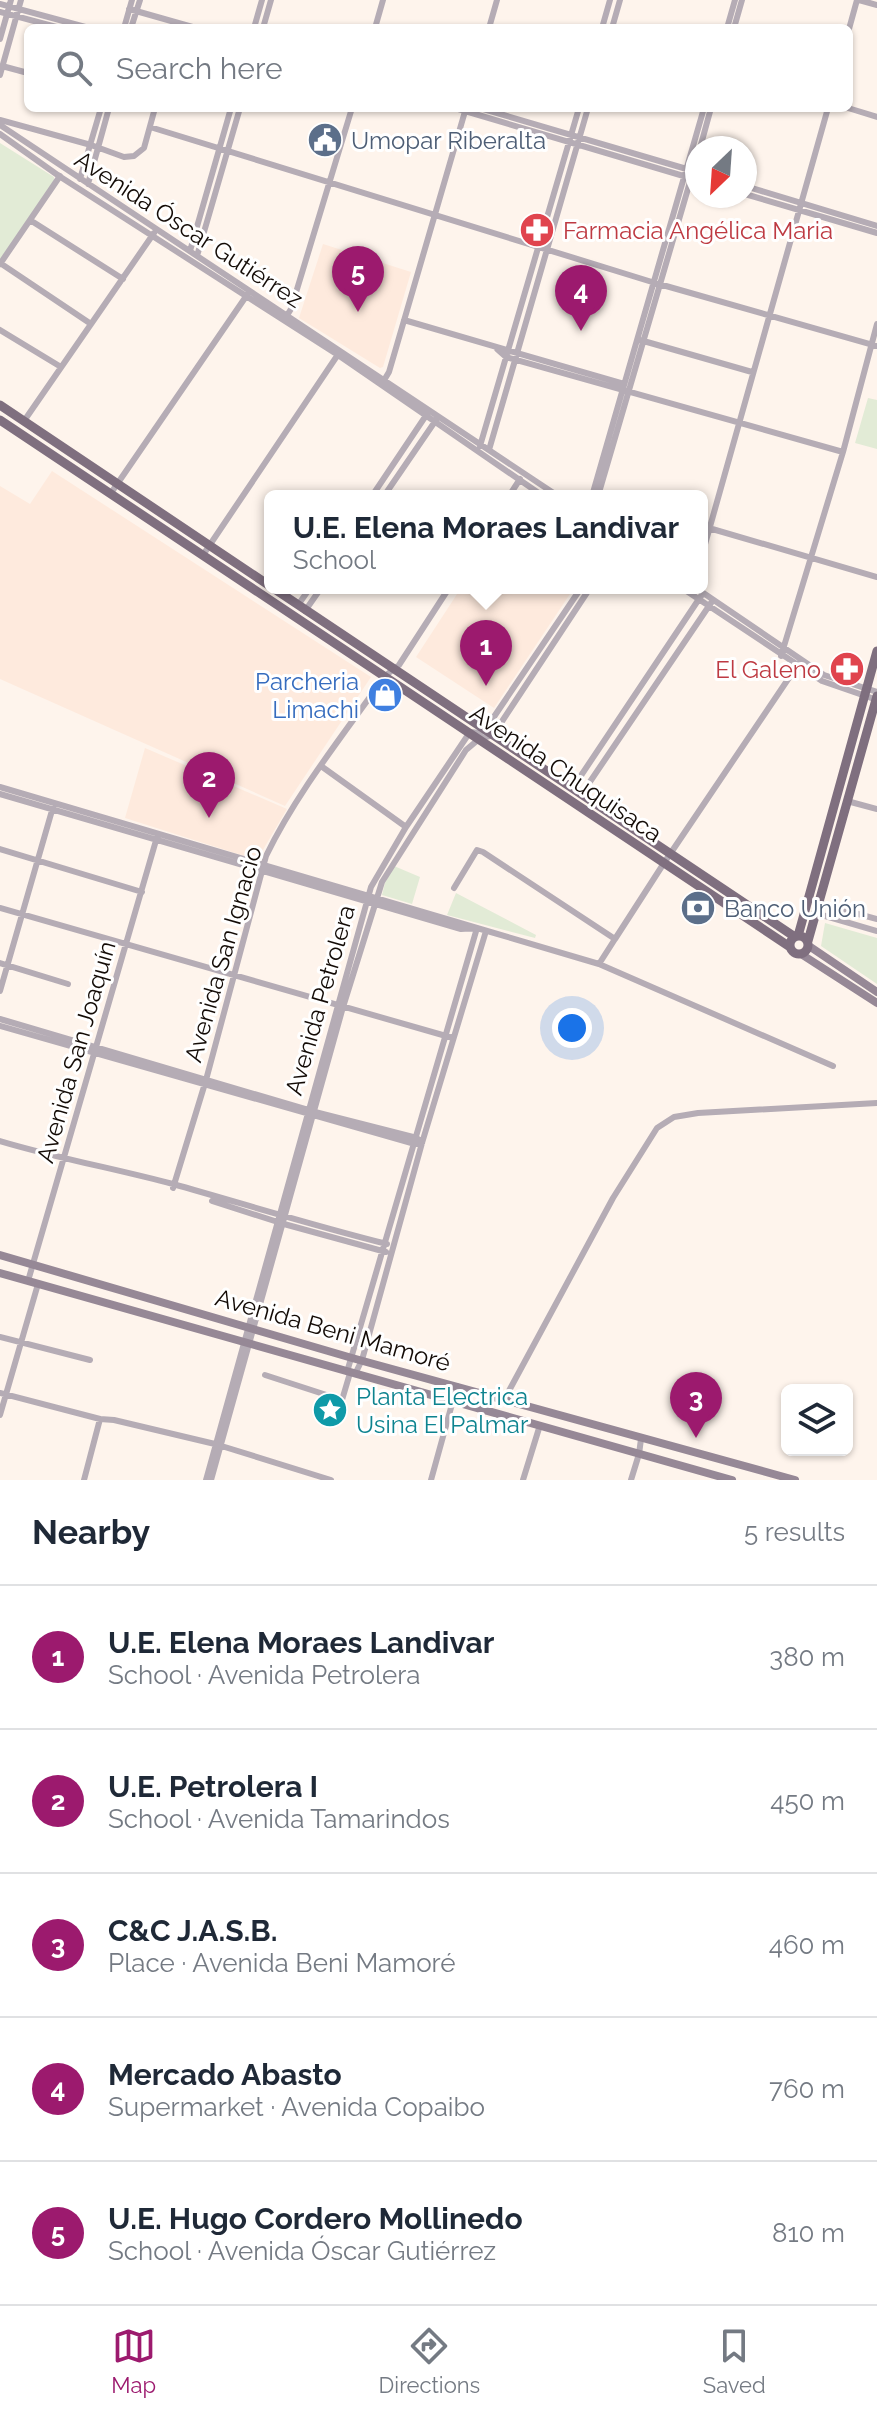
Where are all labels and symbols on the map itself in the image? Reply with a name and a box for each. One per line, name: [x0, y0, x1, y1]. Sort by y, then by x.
public building icon: Umopar Riberalta: [306, 121, 344, 159]
place label: Umopar Riberalta: [351, 126, 546, 155]
north arrow: [685, 136, 757, 208]
street label: Avenida Óscar Gutiérrez: [70, 144, 308, 314]
pharmacy icon: Farmacia Angélica Maria: [518, 211, 556, 249]
place label: Farmacia Angélica Maria: [563, 216, 833, 245]
pin: 5: [332, 246, 384, 312]
pin: 4: [555, 265, 607, 331]
pin: 1: [460, 620, 512, 686]
pharmacy icon: El Galeno: [828, 650, 866, 688]
place label: El Galeno: [715, 655, 821, 684]
place label: Parcheria Limachi: [255, 667, 359, 724]
shop icon: Parcheria Limachi: [366, 676, 404, 714]
street label: Avenida Chuquisaca: [465, 698, 667, 848]
pin: 2: [183, 752, 235, 818]
street label: Avenida San Ignacio: [178, 843, 268, 1065]
bank icon: Banco Unión: [679, 889, 717, 927]
place label: Banco Unión: [724, 894, 866, 923]
street label: Avenida Petrolera: [279, 902, 361, 1098]
street label: Avenida San Joaquín: [30, 938, 122, 1166]
your location: [552, 1008, 592, 1048]
street label: Avenida Beni Mamoré: [212, 1283, 454, 1377]
pin: 3: [670, 1372, 722, 1438]
place label: Planta Electrica Usina El Palmar: [356, 1382, 529, 1439]
place icon: Planta Electrica Usina El Palmar: [311, 1391, 349, 1429]

